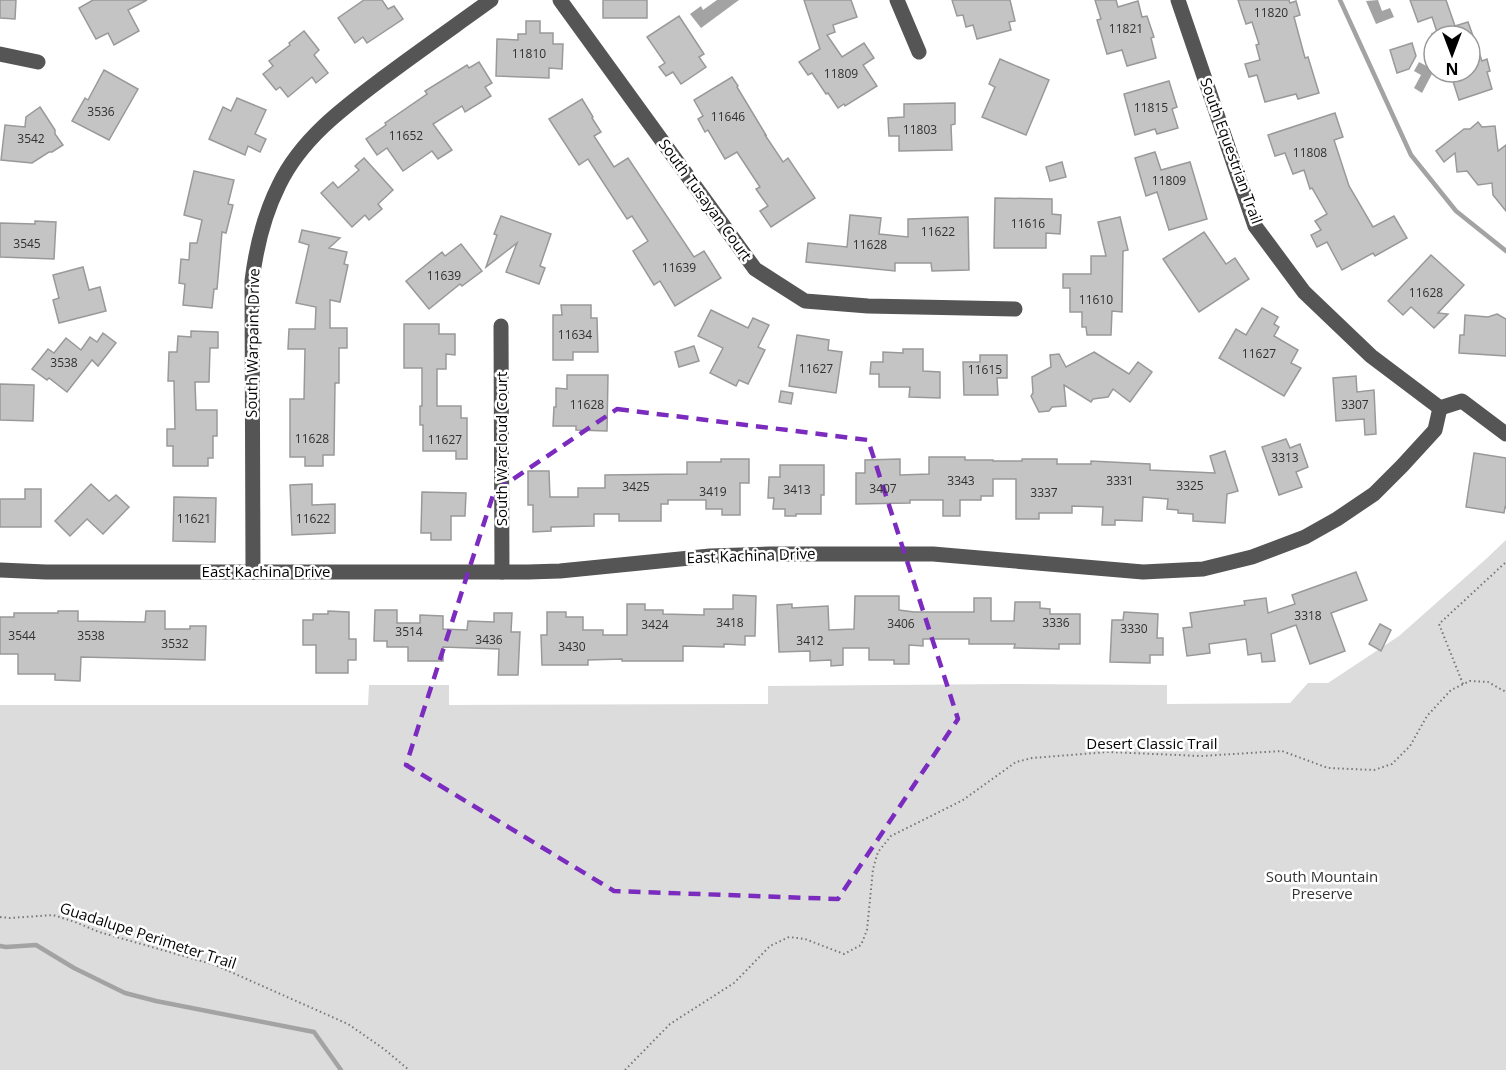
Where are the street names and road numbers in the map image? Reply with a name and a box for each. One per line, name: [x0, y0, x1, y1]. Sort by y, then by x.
street label: South Equestrian Trail: [1196, 75, 1268, 227]
street label: South Tusayan Court: [655, 135, 757, 264]
street label: South Warpaint Drive: [241, 268, 263, 418]
street label: South Warcloud Court: [491, 372, 511, 526]
street label: East Kachina Drive: [686, 543, 816, 567]
street label: East Kachina Drive: [202, 561, 330, 581]
street label: Desert Classic Trail: [1086, 733, 1218, 753]
street label: Guadalupe Perimeter Trail: [58, 897, 239, 973]

